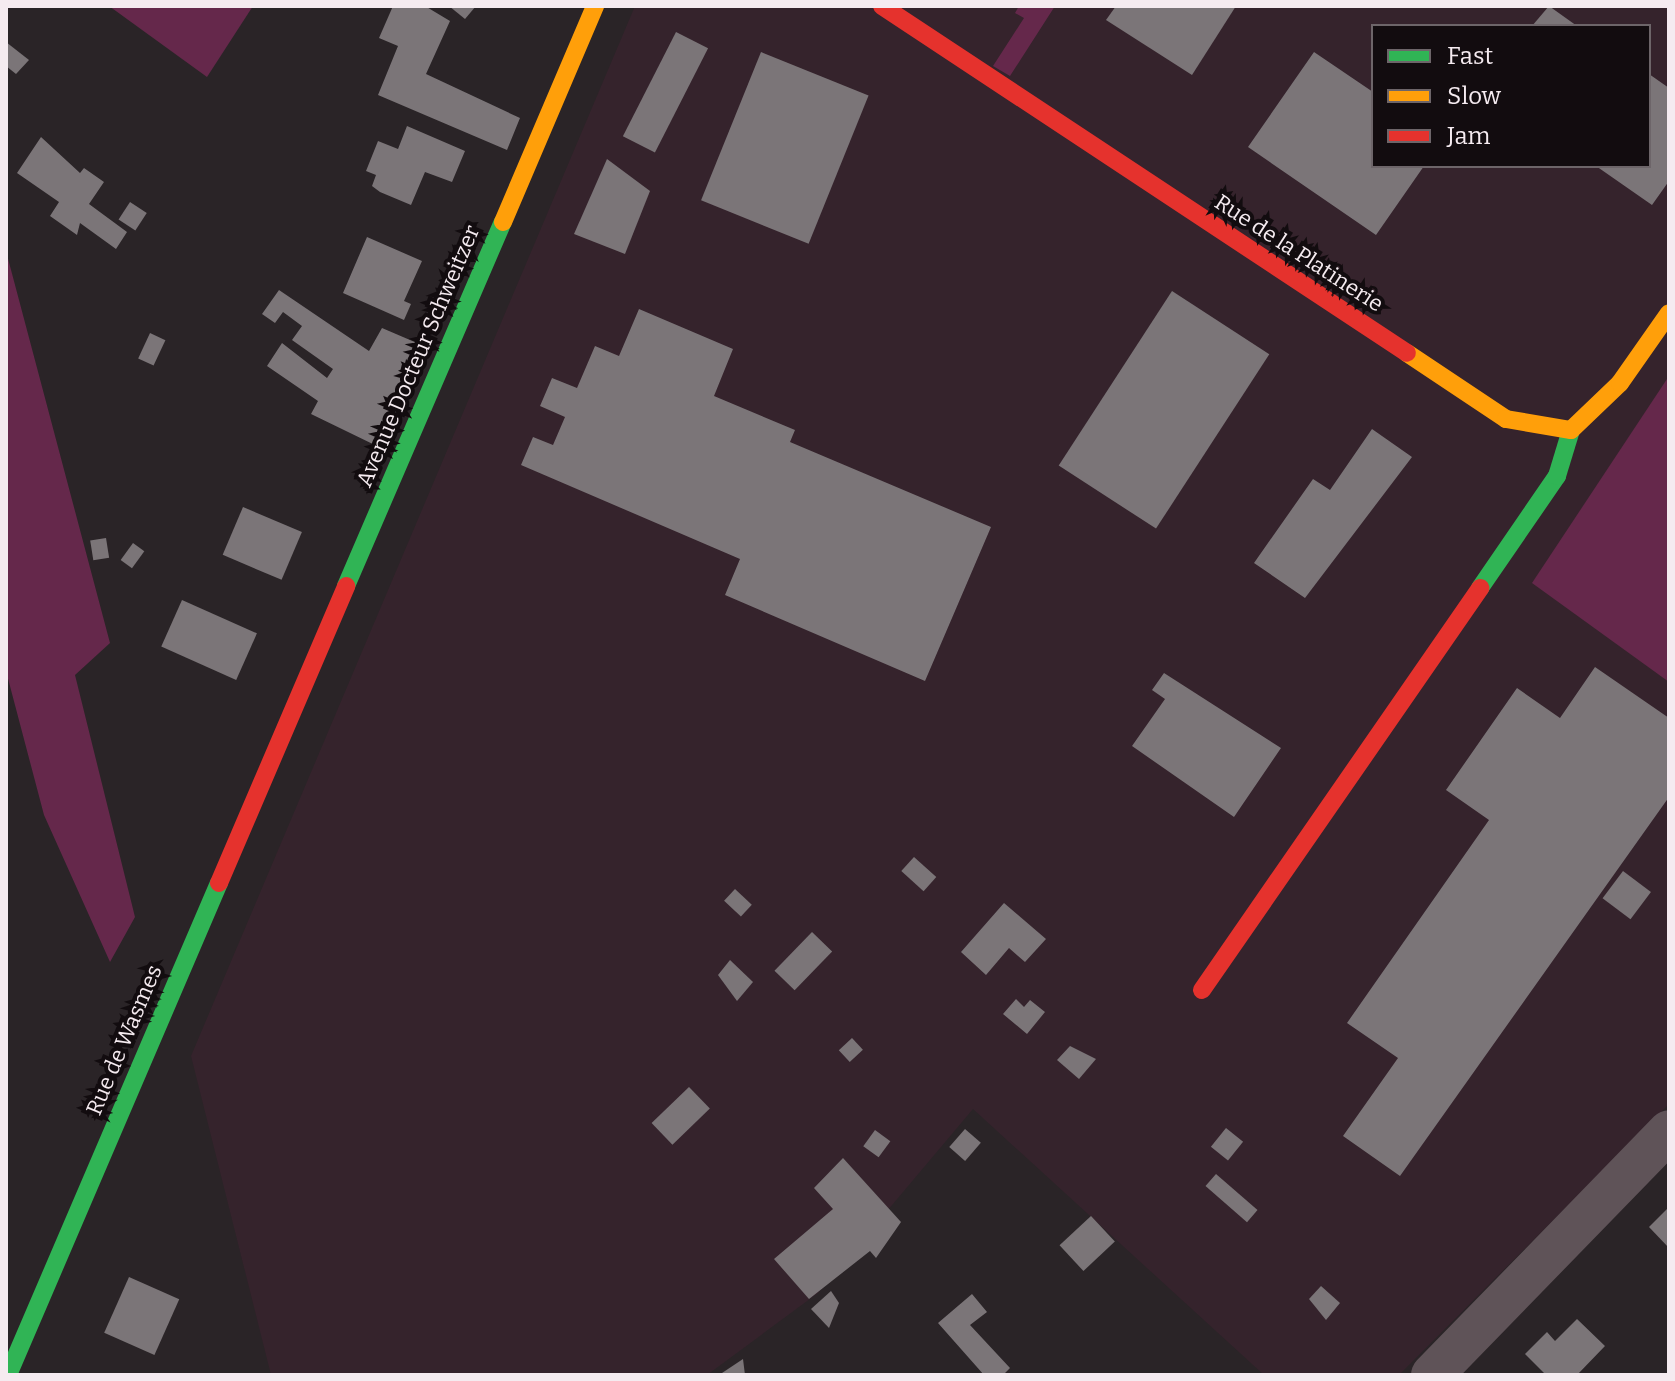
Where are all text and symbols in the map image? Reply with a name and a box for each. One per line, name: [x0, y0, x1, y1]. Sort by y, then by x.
legend: [1371, 24, 1651, 168]
text: Fast: [1447, 42, 1493, 70]
text: Slow: [1447, 82, 1501, 110]
text: Jam: [1447, 122, 1490, 150]
street label: Rue de la Platinerie: [1210, 189, 1388, 317]
street label: Avenue Docteur Schweitzer: [351, 221, 485, 491]
street label: Rue de Wasmes: [81, 961, 167, 1119]

